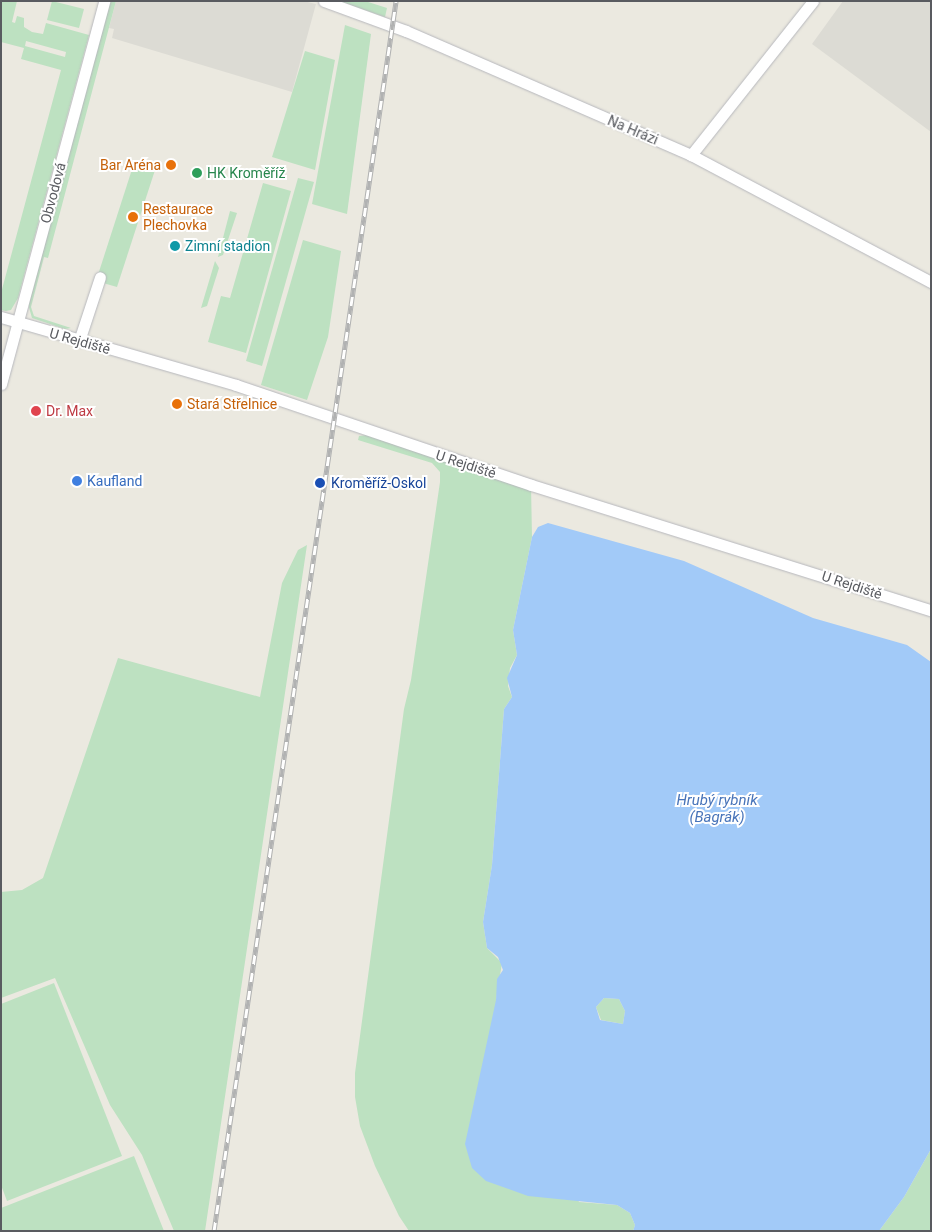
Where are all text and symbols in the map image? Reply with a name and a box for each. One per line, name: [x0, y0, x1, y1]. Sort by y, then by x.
street label: Na Hrázi: [605, 112, 661, 148]
place label: Bar Aréna: [100, 157, 161, 173]
marker: Bar Aréna: [165, 159, 177, 171]
street label: Obvodová: [37, 161, 69, 225]
place label: HK Kroměříž: [207, 165, 285, 181]
marker: HK Kroměříž: [191, 167, 203, 179]
place label: Restaurace Plechovka: [143, 201, 213, 233]
marker: Restaurace Plechovka: [127, 211, 139, 223]
place label: Zimní stadion: [185, 238, 270, 254]
marker: Zimní stadion: [169, 240, 181, 252]
street label: U Rejdiště: [48, 324, 112, 358]
place label: Stará Střelnice: [187, 396, 277, 412]
marker: Stará Střelnice: [171, 398, 183, 410]
place label: Dr. Max: [46, 403, 93, 419]
marker: Dr. Max: [30, 405, 42, 417]
street label: U Rejdiště: [434, 446, 498, 482]
place label: Kaufland: [87, 473, 142, 489]
marker: Kaufland: [71, 475, 83, 487]
place label: Kroměříž-Oskol: [331, 475, 426, 491]
marker: Kroměříž-Oskol: [313, 476, 327, 490]
street label: U Rejdiště: [820, 567, 884, 603]
water label: Hrubý rybník (Bagrák): [676, 791, 758, 826]

